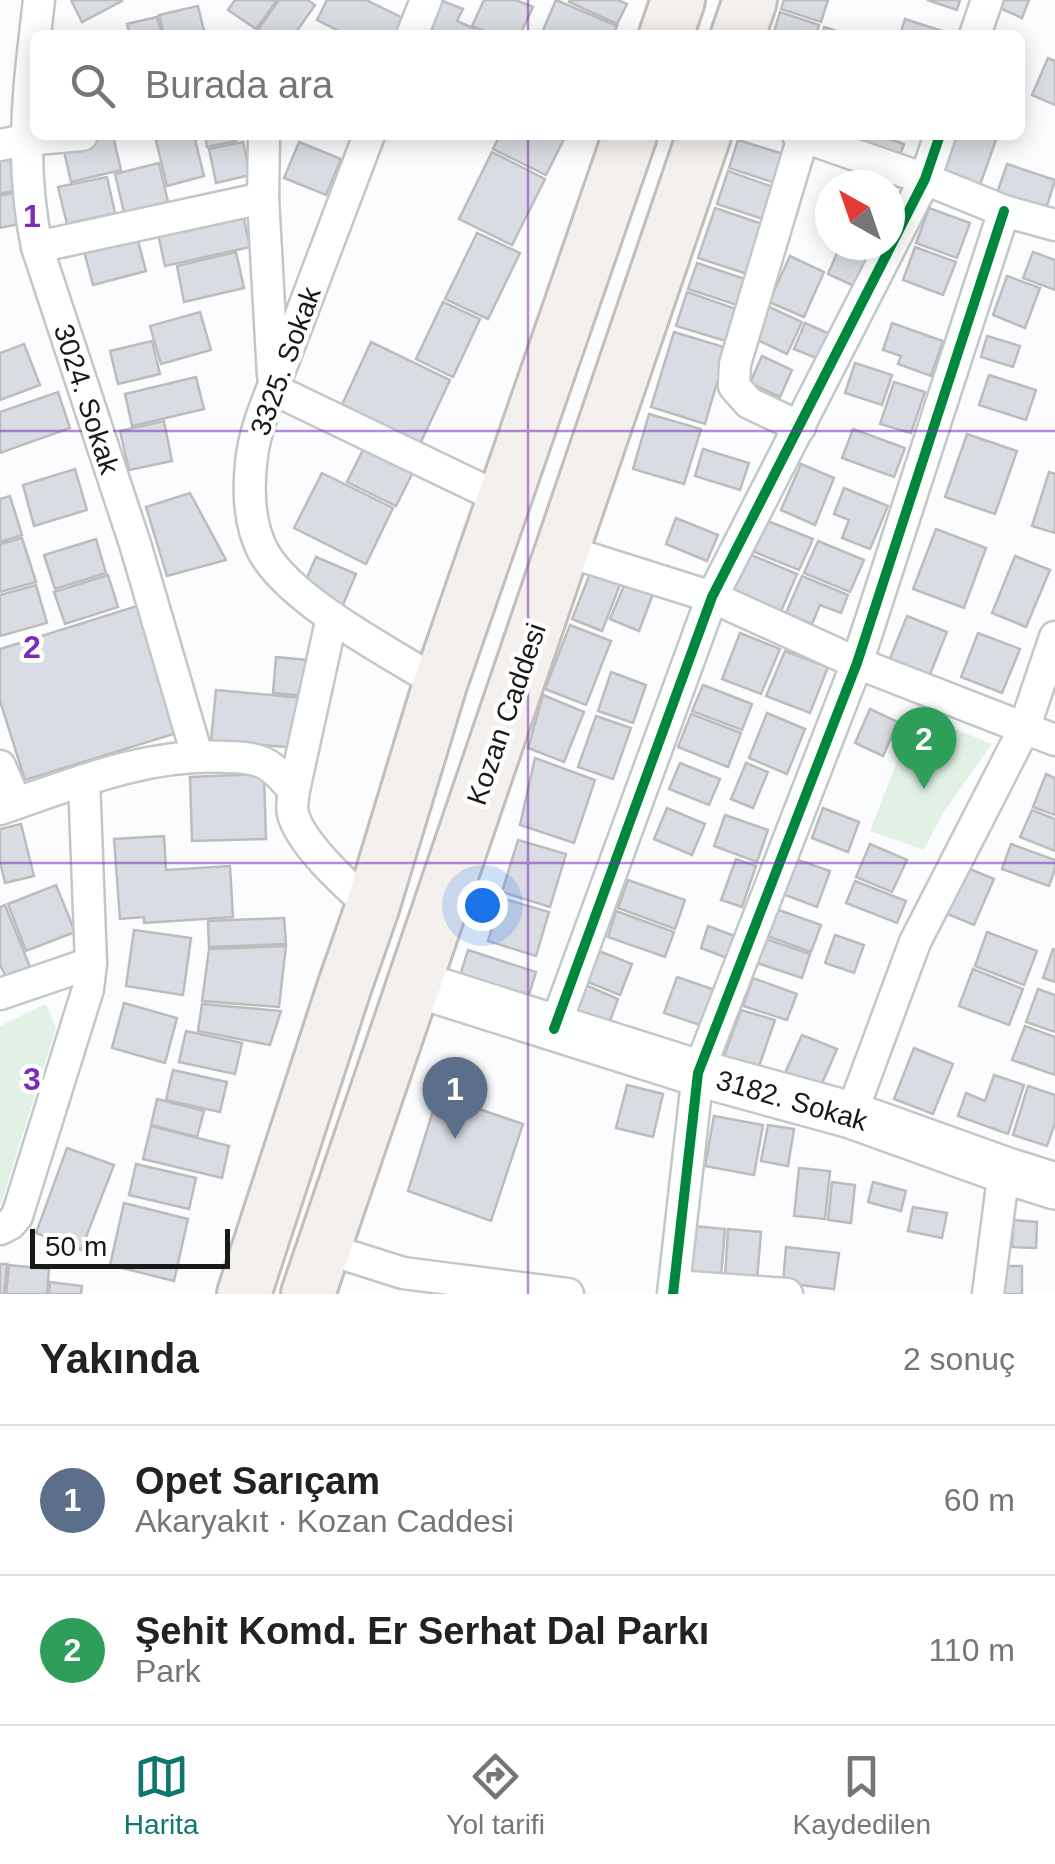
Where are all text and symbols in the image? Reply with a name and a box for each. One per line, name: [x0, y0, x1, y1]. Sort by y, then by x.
search box: [30, 30, 1025, 140]
icon: search: [65, 58, 120, 113]
text: Burada ara: [145, 64, 333, 106]
north arrow: [815, 170, 905, 260]
text: 1: [23, 198, 41, 234]
street label: 3325. Sokak: [244, 282, 327, 440]
street label: 3024. Sokak: [48, 320, 126, 479]
street label: Kozan Caddesi: [461, 619, 552, 809]
text: 2: [23, 629, 41, 665]
pin: 2: [892, 706, 956, 789]
your location: [457, 880, 508, 931]
pin: 1: [422, 1056, 488, 1139]
text: 3: [23, 1061, 41, 1097]
street label: 3182. Sokak: [713, 1064, 872, 1137]
scale bar: [30, 1224, 230, 1268]
text: 50 m: [45, 1231, 107, 1262]
text: Yakında: [40, 1335, 199, 1382]
text: 2 sonuç: [903, 1341, 1015, 1377]
text: Opet Sarıçam: [135, 1460, 380, 1502]
text: 1: [64, 1482, 81, 1518]
text: 60 m: [944, 1482, 1015, 1518]
text: Akaryakıt · Kozan Caddesi: [135, 1503, 514, 1539]
text: Şehit Komd. Er Serhat Dal Parkı: [135, 1610, 709, 1652]
text: 2: [64, 1632, 81, 1668]
text: 110 m: [928, 1632, 1015, 1668]
text: Park: [135, 1653, 201, 1689]
tab: Harita: [124, 1749, 199, 1841]
tab: Yol tarifi: [446, 1749, 545, 1841]
tab: Kaydedilen: [793, 1749, 931, 1841]

